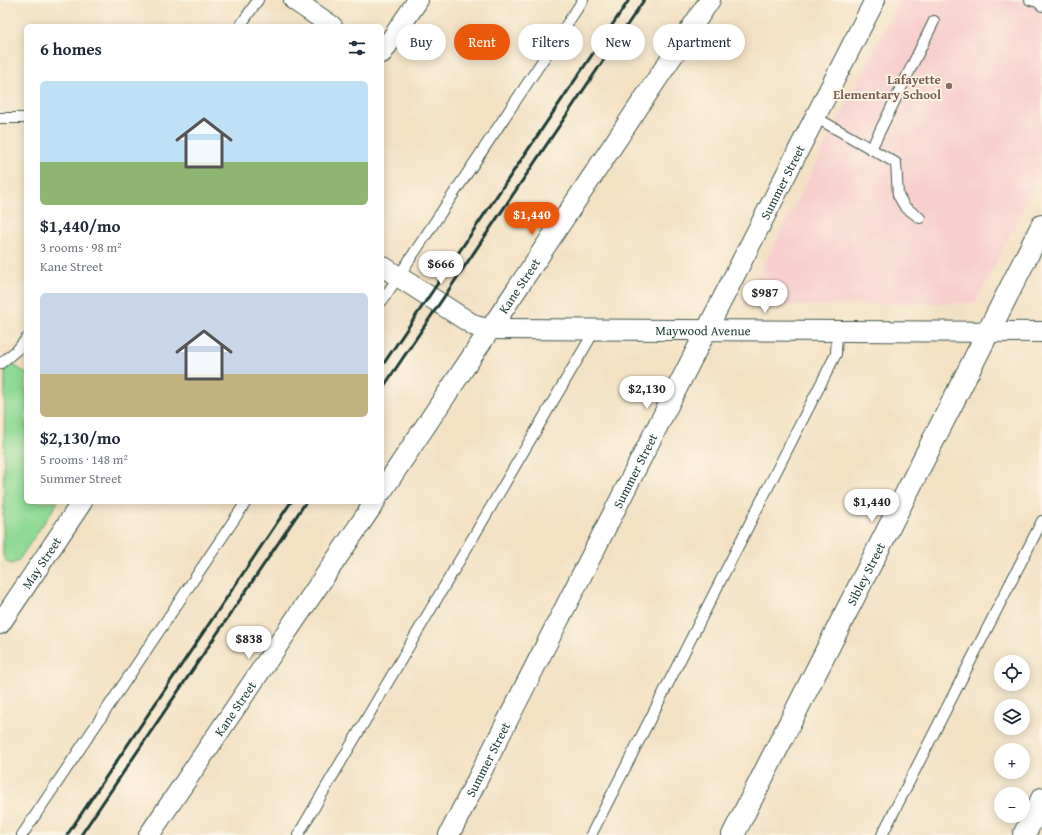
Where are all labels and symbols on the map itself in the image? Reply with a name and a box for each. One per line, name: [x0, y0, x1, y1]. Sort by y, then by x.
place label: Lafayette Elementary School: [833, 70, 941, 104]
marker: Lafayette Elementary School: [944, 81, 954, 91]
street label: Summer Street: [755, 141, 810, 223]
pin: $1,440: [499, 202, 565, 236]
pin: $666: [417, 251, 465, 285]
street label: Kane Street: [494, 254, 545, 317]
pin: $987: [741, 280, 789, 314]
street label: Maywood Avenue: [655, 321, 751, 340]
pin: $2,130: [614, 376, 680, 410]
street label: Summer Street: [608, 430, 663, 512]
pin: $1,440: [839, 489, 905, 523]
street label: May Street: [17, 533, 66, 593]
street label: Sibley Street: [842, 539, 890, 609]
pin: $838: [225, 626, 273, 660]
street label: Kane Street: [210, 677, 261, 740]
street label: Summer Street: [461, 718, 515, 800]

